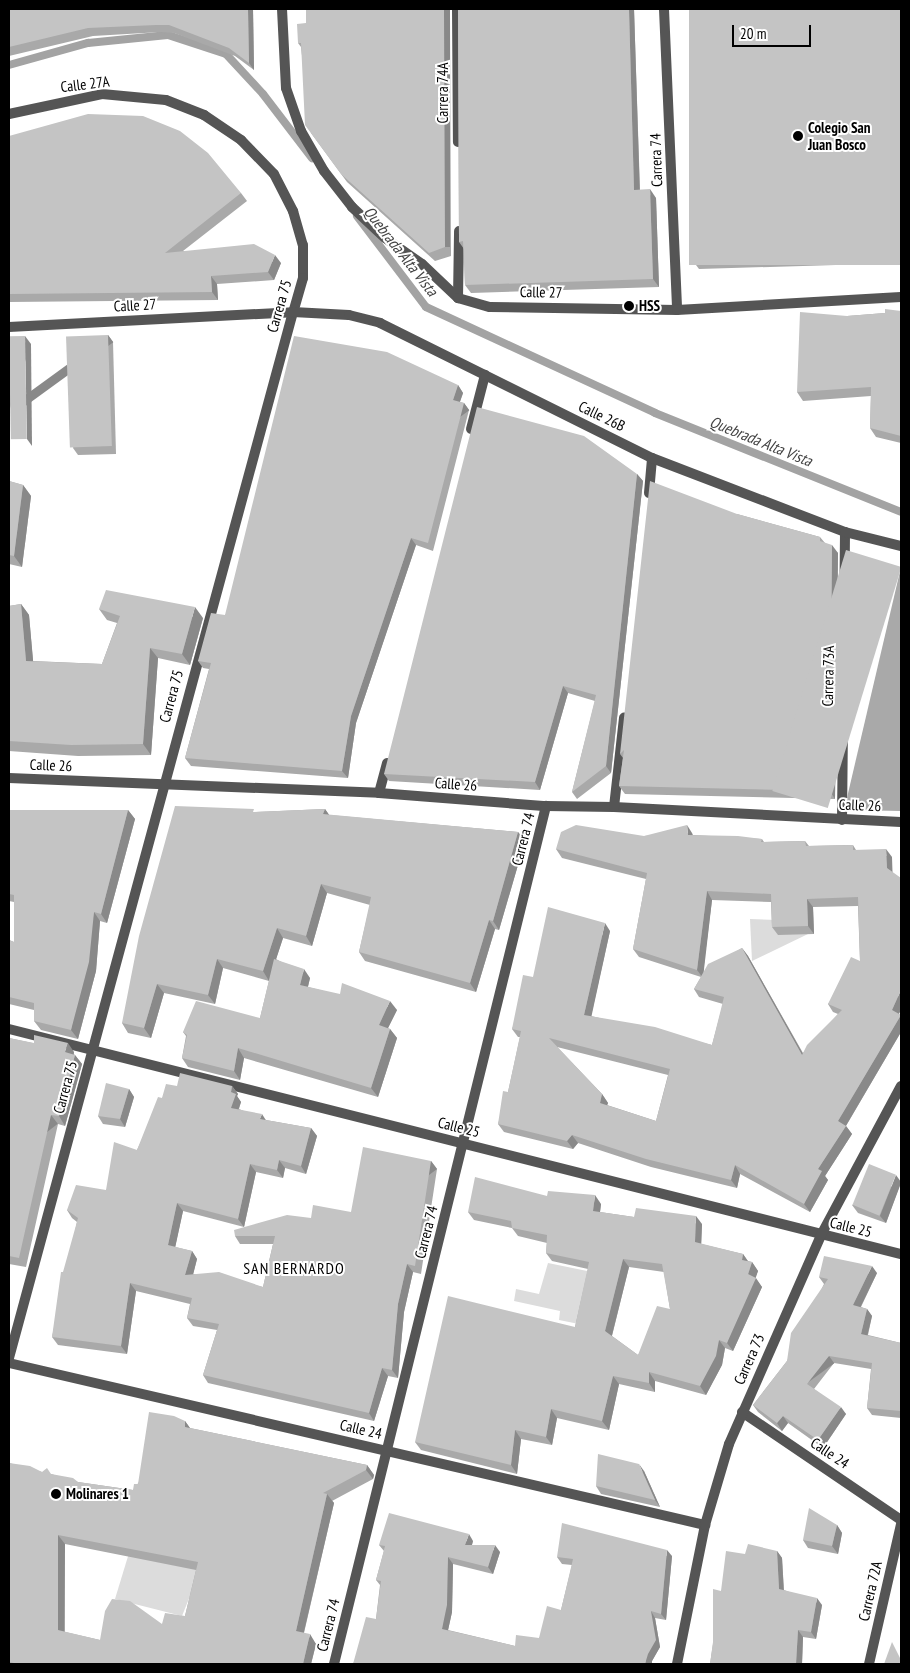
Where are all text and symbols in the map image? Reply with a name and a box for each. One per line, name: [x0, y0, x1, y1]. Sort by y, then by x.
scale bar: [735, 15, 814, 47]
text: 20 m: [740, 24, 766, 43]
street label: Carrera 74A: [434, 63, 452, 123]
street label: Calle 27A: [59, 72, 111, 96]
place label: Colegio San Juan Bosco: [808, 118, 870, 153]
marker: Colegio San Juan Bosco: [792, 130, 804, 142]
street label: Carrera 74: [646, 133, 666, 187]
water label: Quebrada Alta Vista: [360, 202, 442, 300]
street label: Carrera 75: [263, 278, 295, 334]
street label: Calle 27: [520, 283, 562, 301]
street label: Calle 27: [113, 295, 157, 315]
place label: HSS: [639, 297, 660, 315]
marker: HSS: [623, 300, 635, 312]
street label: Calle 26B: [576, 397, 628, 435]
water label: Quebrada Alta Vista: [707, 412, 815, 470]
street label: Carrera 73A: [818, 645, 838, 707]
street label: Carrera 75: [155, 668, 187, 724]
street label: Calle 26: [29, 755, 73, 775]
street label: Calle 26: [434, 774, 478, 794]
street label: Calle 26: [838, 795, 882, 815]
street label: Carrera 74: [508, 811, 538, 867]
street label: Carrera 75: [49, 1059, 81, 1115]
street label: Calle 25: [436, 1113, 482, 1141]
street label: Carrera 74: [411, 1204, 441, 1260]
street label: Calle 25: [828, 1213, 874, 1241]
district label: SAN BERNARDO: [242, 1258, 346, 1278]
street label: Carrera 73: [730, 1331, 768, 1387]
street label: Calle 24: [338, 1415, 384, 1443]
street label: Calle 24: [807, 1434, 853, 1472]
place label: Molinares 1: [66, 1485, 129, 1503]
marker: Molinares 1: [50, 1488, 62, 1500]
street label: Carrera 72A: [854, 1559, 886, 1623]
street label: Carrera 74: [313, 1597, 343, 1653]

